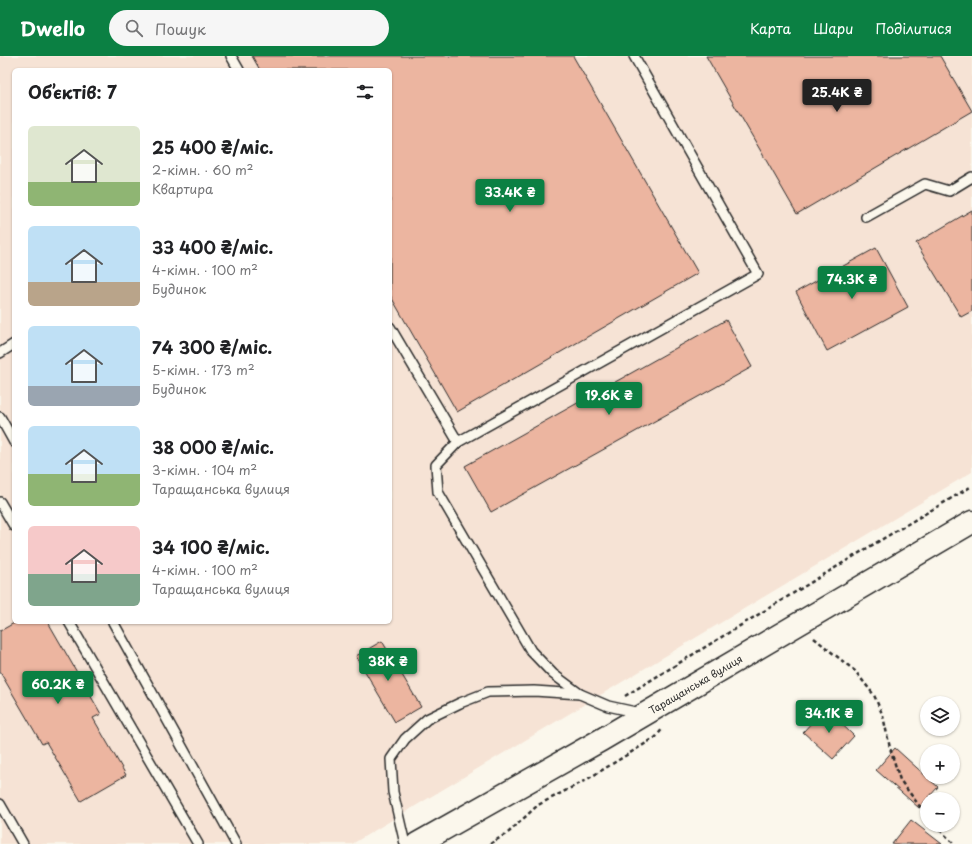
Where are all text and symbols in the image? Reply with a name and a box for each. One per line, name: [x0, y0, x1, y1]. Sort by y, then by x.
search box: [109, 10, 389, 46]
text: Dwello: [20, 14, 85, 42]
icon: search: [123, 17, 145, 39]
text: Пошук: [155, 17, 206, 40]
text: Карта: [750, 18, 791, 39]
text: Шари: [813, 18, 853, 39]
text: Поділитися: [875, 18, 952, 39]
text: Об’єктів: 7: [28, 79, 117, 105]
pin: 25.4K ₴: [800, 79, 874, 113]
icon: filters: [354, 81, 376, 103]
text: 25.4K ₴: [811, 82, 863, 101]
text: 25 400 ₴/міс.: [152, 134, 274, 160]
icon: home: [60, 142, 108, 190]
text: 2-кімн. · 60 m²: [152, 160, 253, 179]
text: Квартира: [152, 179, 213, 198]
pin: 33.4K ₴: [473, 179, 547, 213]
text: 33.4K ₴: [484, 182, 536, 201]
text: 33 400 ₴/міс.: [152, 234, 273, 260]
icon: home: [60, 242, 108, 290]
text: 4-кімн. · 100 m²: [152, 260, 258, 279]
pin: 74.3K ₴: [815, 266, 889, 300]
text: 74.3K ₴: [827, 269, 877, 288]
text: Будинок: [152, 279, 206, 298]
text: 74 300 ₴/міс.: [152, 334, 272, 360]
icon: home: [60, 342, 108, 390]
text: 5-кімн. · 173 m²: [152, 360, 255, 379]
text: Будинок: [152, 379, 206, 398]
pin: 19.6K ₴: [572, 382, 646, 416]
text: 19.6K ₴: [585, 385, 633, 404]
text: 38 000 ₴/міс.: [152, 434, 274, 460]
icon: home: [60, 442, 108, 490]
text: 3-кімн. · 104 m²: [152, 460, 257, 479]
text: Таращанська вулиця: [152, 479, 290, 498]
text: 34 100 ₴/міс.: [152, 534, 270, 560]
icon: home: [60, 542, 108, 590]
text: 4-кімн. · 100 m²: [152, 560, 258, 579]
text: Таращанська вулиця: [152, 579, 290, 598]
pin: 38K ₴: [360, 648, 416, 682]
text: 38K ₴: [368, 651, 408, 670]
street label: Таращанська вулиця: [646, 651, 745, 717]
pin: 60.2K ₴: [21, 671, 95, 705]
text: 60.2K ₴: [31, 674, 85, 693]
map controls: [920, 696, 960, 832]
button: layers: [920, 696, 960, 736]
pin: 34.1K ₴: [792, 700, 866, 734]
text: 34.1K ₴: [805, 703, 853, 722]
button: +: [920, 744, 960, 784]
button: −: [920, 792, 960, 832]

